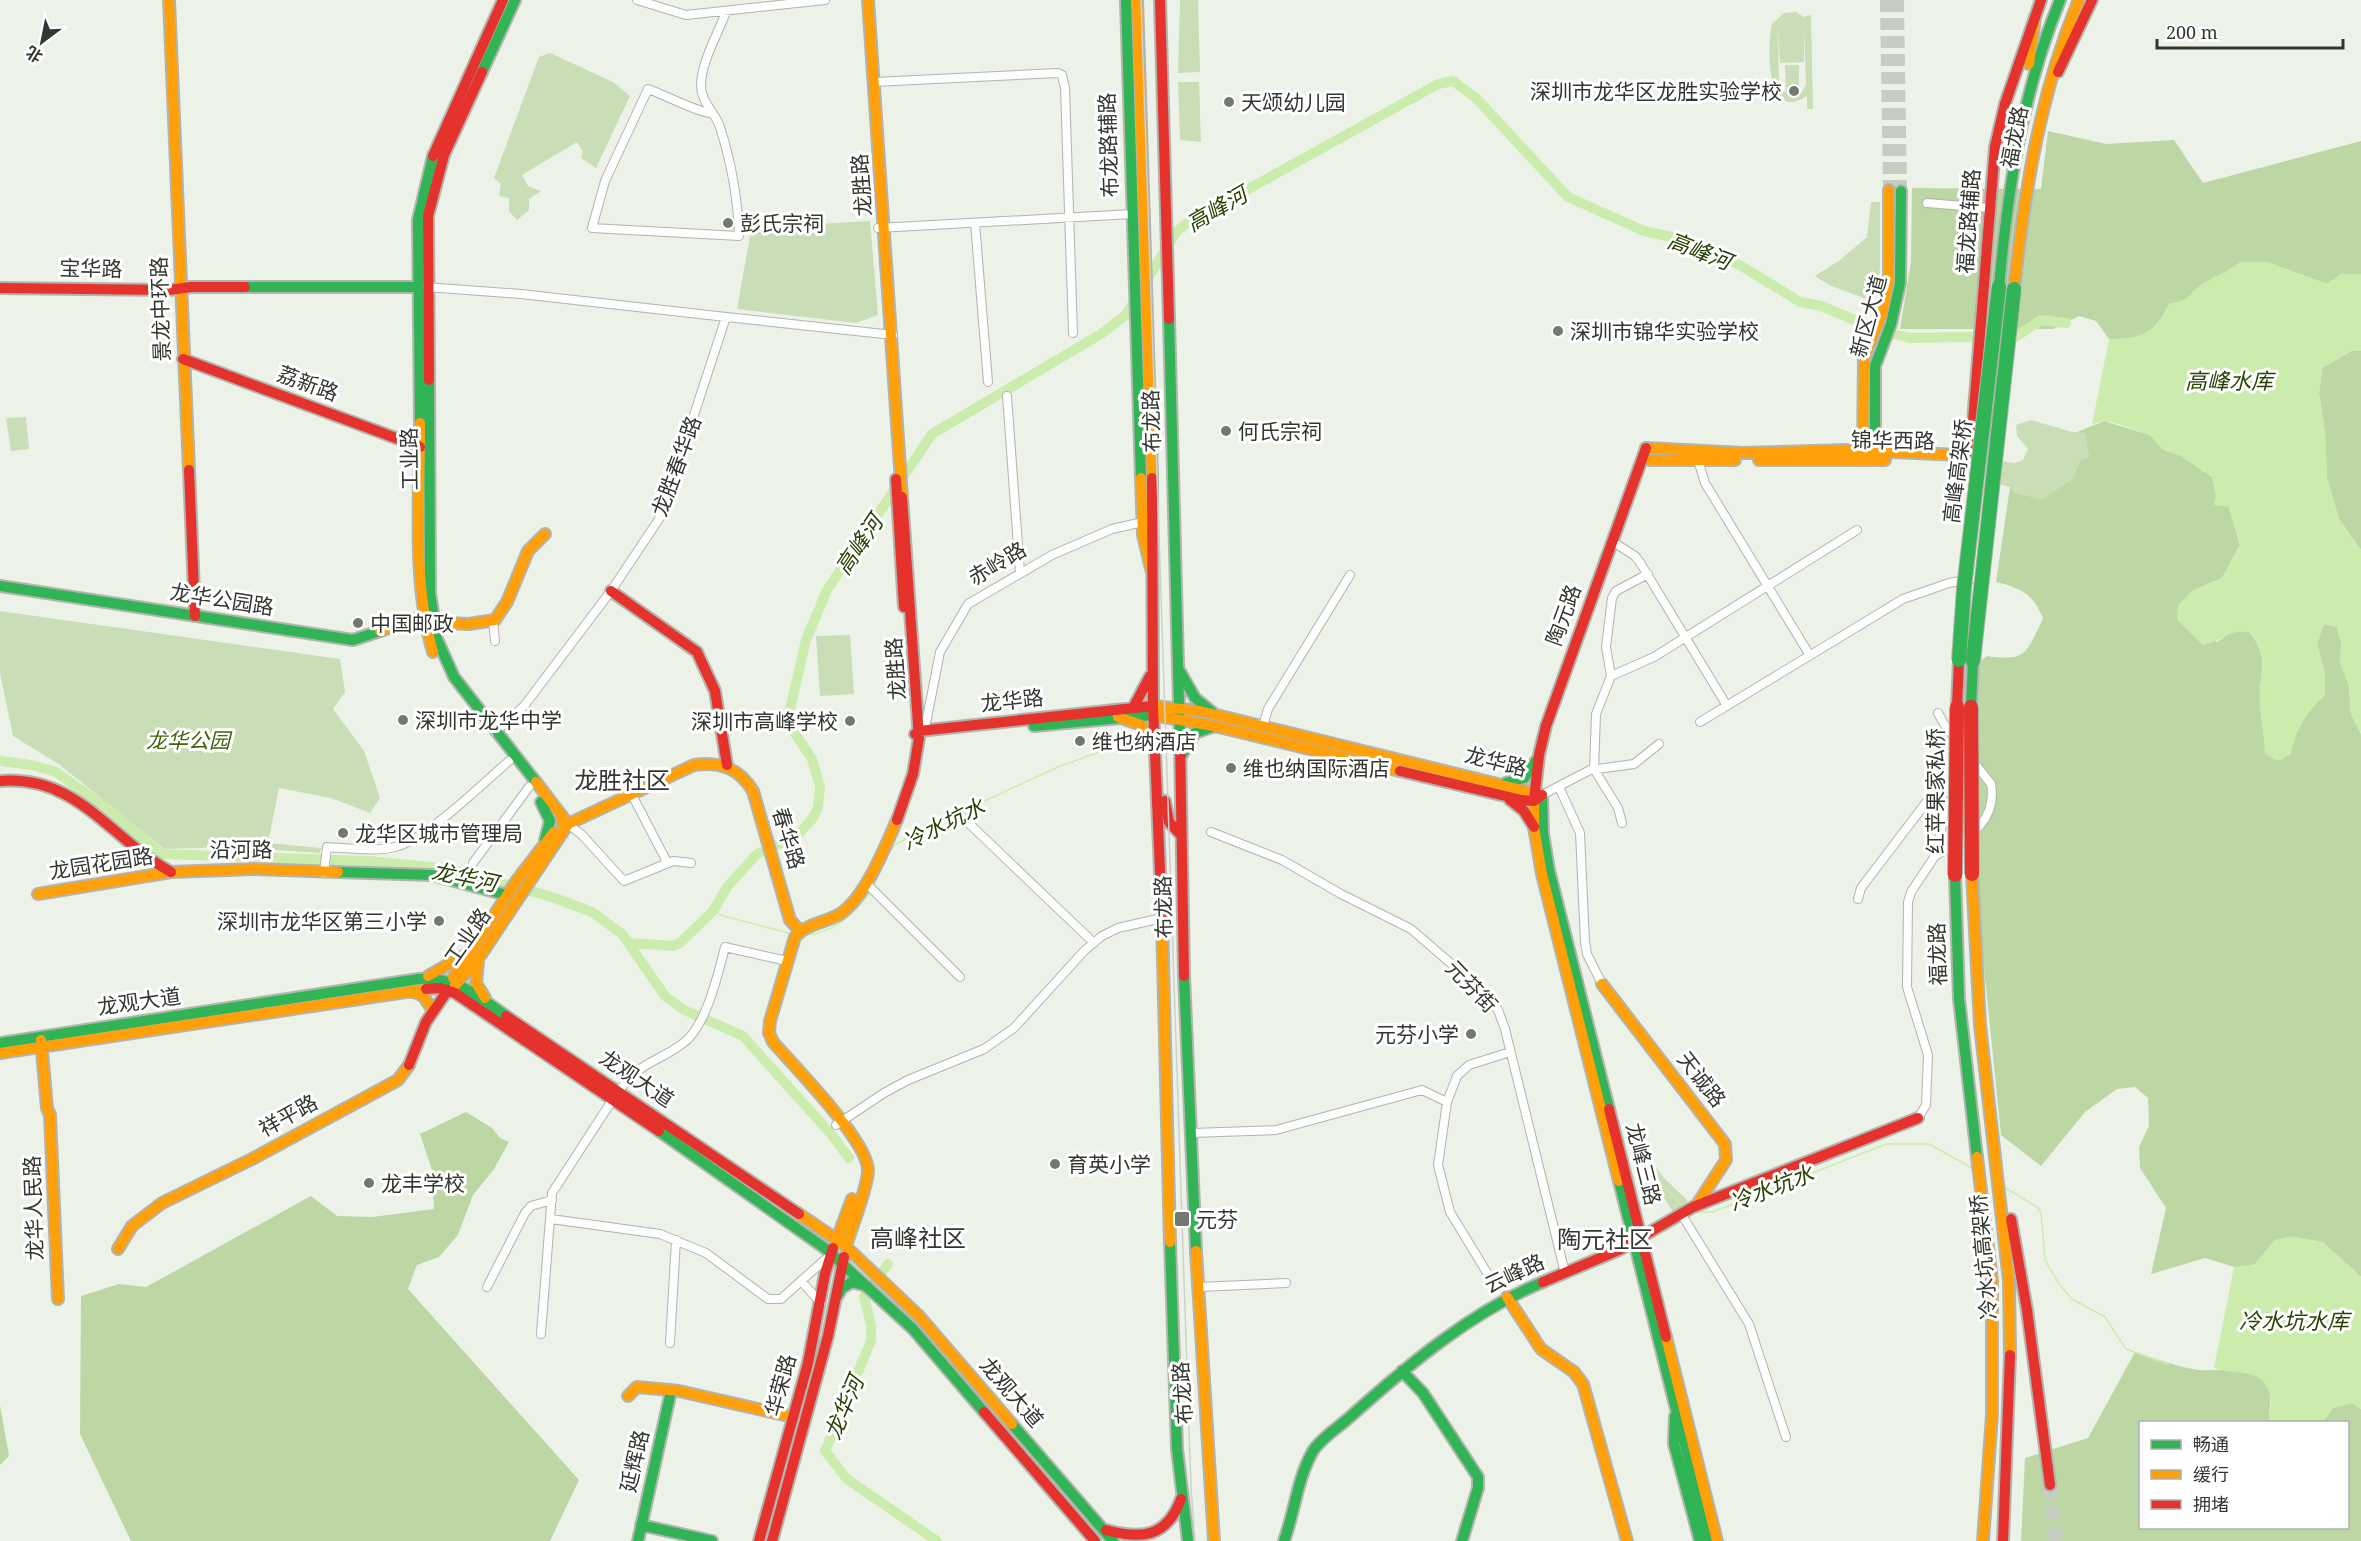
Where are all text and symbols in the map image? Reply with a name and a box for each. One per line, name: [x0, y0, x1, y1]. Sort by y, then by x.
north arrow: [12, 12, 72, 72]
scale bar: [2157, 12, 2343, 50]
text: 200 m: [2166, 20, 2218, 44]
text: 北: [21, 41, 47, 68]
place label: 深圳市龙华区龙胜实验学校: [1530, 77, 1782, 105]
marker: 深圳市龙华区龙胜实验学校: [1787, 84, 1801, 98]
place label: 天颂幼儿园: [1241, 88, 1346, 116]
street label: 布龙路辅路: [1092, 92, 1124, 198]
marker: 天颂幼儿园: [1222, 95, 1236, 109]
street label: 福龙路: [1994, 103, 2034, 171]
street label: 龙胜路: [845, 153, 877, 217]
street label: 福龙路辅路: [1950, 168, 1986, 274]
water label: 高峰河: [1180, 177, 1256, 237]
place label: 彭氏宗祠: [740, 209, 824, 237]
marker: 彭氏宗祠: [721, 216, 735, 230]
water label: 高峰河: [1664, 224, 1740, 277]
street label: 宝华路: [59, 253, 123, 283]
street label: 景龙中环路: [144, 256, 176, 362]
street label: 新区大道: [1844, 272, 1892, 360]
place label: 深圳市锦华实验学校: [1570, 317, 1759, 345]
marker: 深圳市锦华实验学校: [1551, 324, 1565, 338]
street label: 荔新路: [274, 359, 342, 407]
water label: 高峰水库: [2185, 365, 2277, 395]
street label: 布龙路: [1136, 389, 1166, 453]
street label: 龙胜春华路: [645, 412, 707, 520]
place label: 何氏宗祠: [1238, 417, 1322, 445]
street label: 高峰高架桥: [1937, 417, 1977, 525]
marker: 何氏宗祠: [1219, 424, 1233, 438]
street label: 锦华西路: [1851, 425, 1935, 455]
street label: 工业路: [394, 427, 424, 491]
water label: 高峰河: [827, 505, 891, 580]
street label: 赤岭路: [963, 535, 1031, 591]
street label: 龙华公园路: [168, 577, 276, 621]
street label: 陶元路: [1539, 581, 1587, 649]
place label: 中国邮政: [370, 609, 454, 637]
marker: 中国邮政: [351, 616, 365, 630]
street label: 龙胜路: [879, 637, 911, 701]
street label: 龙华路: [979, 683, 1045, 717]
place label: 深圳市龙华中学: [415, 706, 562, 734]
place label: 深圳市高峰学校: [691, 707, 838, 735]
marker: 深圳市龙华中学: [396, 713, 410, 727]
marker: 深圳市高峰学校: [843, 714, 857, 728]
park label: 龙华公园: [146, 726, 233, 754]
place label: 维也纳酒店: [1092, 727, 1197, 755]
street label: 红苹果家私桥: [1921, 728, 1949, 854]
marker: 维也纳酒店: [1073, 734, 1087, 748]
street label: 龙华路: [1462, 740, 1530, 782]
place label: 维也纳国际酒店: [1243, 754, 1390, 782]
marker: 维也纳国际酒店: [1224, 761, 1238, 775]
district label: 龙胜社区: [574, 763, 670, 796]
water label: 冷水坑水: [897, 790, 990, 856]
street label: 春华路: [766, 804, 812, 872]
place label: 龙华区城市管理局: [355, 819, 523, 847]
marker: 龙华区城市管理局: [336, 826, 350, 840]
street label: 沿河路: [210, 835, 273, 863]
street label: 龙园花园路: [47, 841, 155, 885]
water label: 龙华河: [430, 854, 504, 898]
street label: 布龙路: [1148, 875, 1178, 939]
street label: 工业路: [437, 902, 497, 970]
place label: 深圳市龙华区第三小学: [217, 907, 427, 935]
marker: 深圳市龙华区第三小学: [432, 914, 446, 928]
street label: 福龙路: [1922, 922, 1952, 986]
street label: 元芬街: [1440, 954, 1504, 1018]
street label: 龙观大道: [95, 981, 183, 1021]
place label: 元芬小学: [1375, 1020, 1459, 1048]
marker: 元芬小学: [1464, 1027, 1478, 1041]
street label: 龙观大道: [594, 1043, 680, 1113]
street label: 天诚路: [1672, 1046, 1732, 1112]
street label: 祥平路: [254, 1087, 322, 1143]
street label: 龙峰三路: [1620, 1120, 1668, 1208]
place label: 育英小学: [1067, 1150, 1151, 1178]
street label: 龙华人民路: [17, 1155, 49, 1261]
marker: 育英小学: [1048, 1157, 1062, 1171]
water label: 冷水坑水: [1725, 1157, 1818, 1217]
place label: 龙丰学校: [381, 1169, 465, 1197]
marker: 龙丰学校: [362, 1176, 376, 1190]
street label: 冷水坑高架桥: [1964, 1193, 2002, 1321]
place label: 元芬: [1196, 1205, 1238, 1233]
marker: 元芬: [1173, 1210, 1191, 1228]
district label: 高峰社区: [870, 1221, 966, 1254]
district label: 陶元社区: [1557, 1222, 1653, 1255]
street label: 云峰路: [1480, 1247, 1548, 1299]
water label: 冷水坑水库: [2239, 1305, 2353, 1335]
street label: 华荣路: [758, 1351, 802, 1419]
street label: 龙观大道: [974, 1351, 1050, 1433]
street label: 布龙路: [1166, 1361, 1198, 1425]
water label: 龙华河: [816, 1367, 871, 1443]
legend: [2139, 1421, 2349, 1529]
street label: 延辉路: [613, 1427, 655, 1495]
text: 畅通: [2193, 1432, 2229, 1456]
text: 缓行: [2193, 1462, 2229, 1486]
text: 拥堵: [2193, 1492, 2229, 1516]

